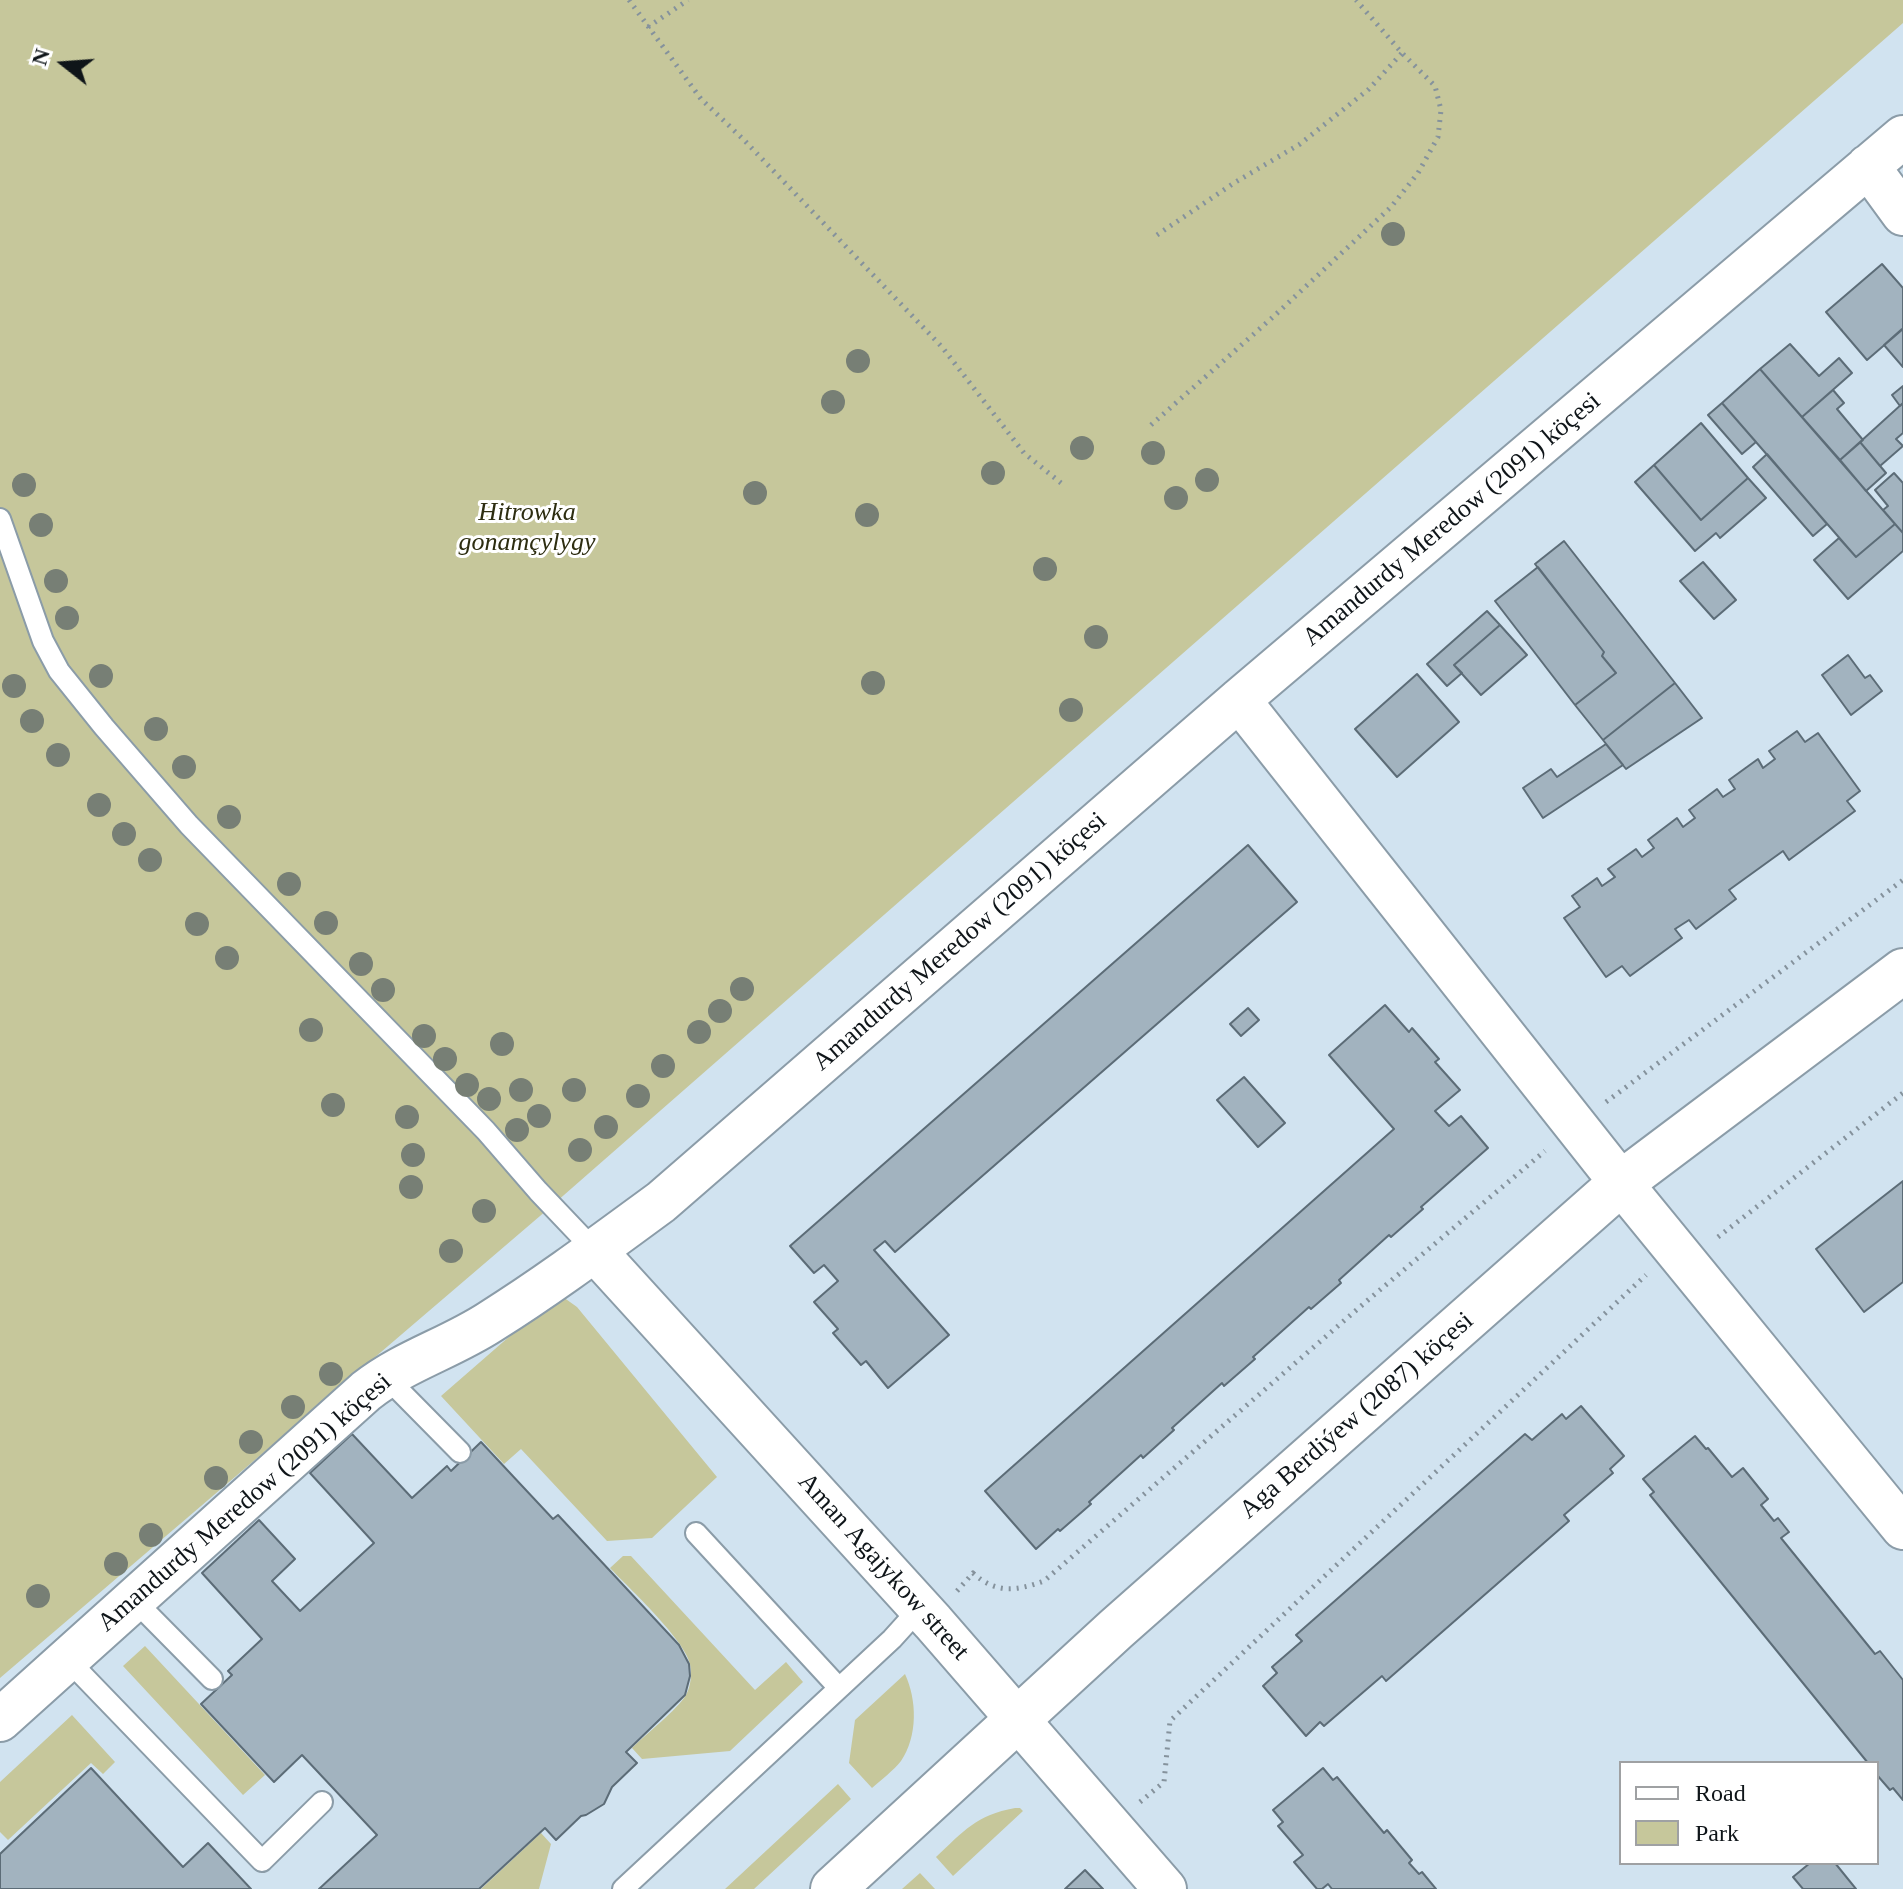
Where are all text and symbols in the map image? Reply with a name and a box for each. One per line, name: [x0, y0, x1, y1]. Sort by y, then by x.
north arrow: [24, 24, 104, 104]
text: N: [26, 46, 55, 68]
street label: Amandurdy Meredow (2091) köçesi: [1297, 386, 1607, 654]
park label: Hitrowka gonamçylygy: [458, 497, 596, 558]
street label: Amandurdy Meredow (2091) köçesi: [807, 806, 1113, 1078]
street label: Aga Berdiýew (2087) köçesi: [1234, 1306, 1480, 1526]
street label: Amandurdy Meredow (2091) köçesi: [92, 1367, 398, 1639]
street label: Aman Agajykow street: [791, 1467, 975, 1667]
legend: [1619, 1761, 1879, 1865]
text: Road: [1695, 1780, 1746, 1806]
text: Park: [1695, 1820, 1739, 1846]

